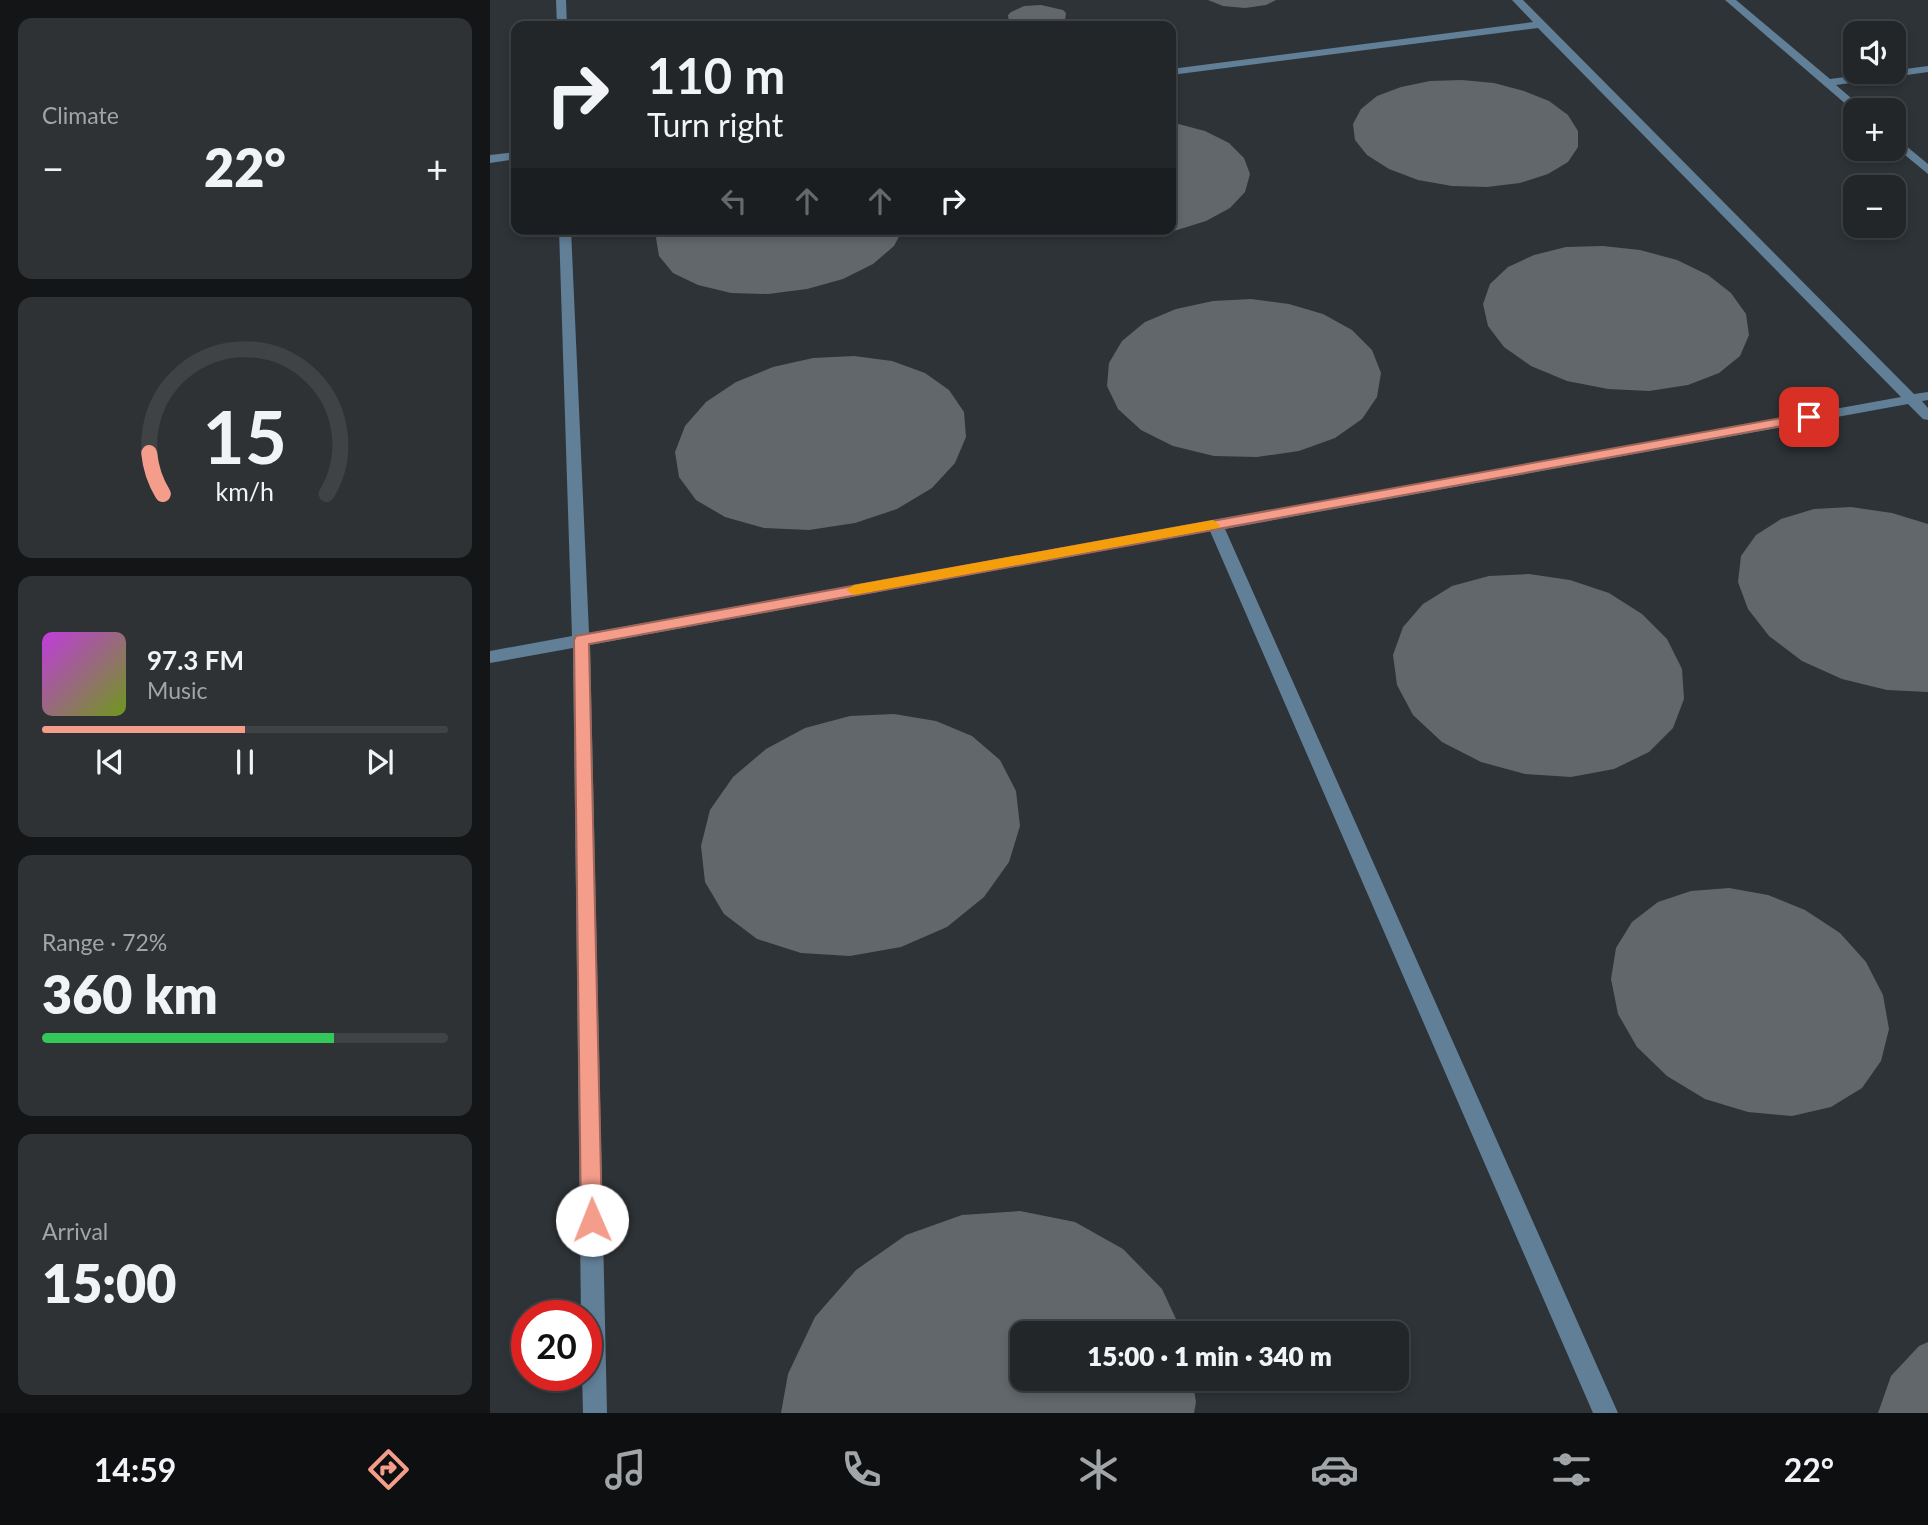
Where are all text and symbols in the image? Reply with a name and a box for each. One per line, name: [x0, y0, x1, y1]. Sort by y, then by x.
map controls: [1843, 21, 1906, 238]
button: sound: [1843, 21, 1906, 84]
text: 110 m: [647, 46, 785, 104]
icon: right: [532, 49, 623, 140]
button: +: [1843, 98, 1906, 161]
text: Climate: [42, 101, 119, 129]
text: Turn right: [647, 105, 783, 144]
text: 22°: [204, 136, 286, 198]
text: −: [42, 145, 64, 191]
text: +: [426, 145, 448, 191]
button: −: [1843, 175, 1906, 238]
icon: left: [715, 182, 753, 220]
icon: ahead: [788, 182, 826, 220]
icon: ahead: [861, 182, 899, 220]
icon: right: [934, 182, 972, 220]
pin: [1779, 387, 1839, 447]
text: 15: [203, 392, 287, 480]
icon: arrive: [1790, 398, 1828, 436]
text: km/h: [216, 475, 274, 505]
text: 97.3 FM: [147, 644, 244, 676]
text: Music: [147, 676, 207, 704]
icon: previous: [91, 743, 129, 781]
icon: pause: [226, 743, 264, 781]
icon: next: [361, 743, 399, 781]
text: Range · 72%: [42, 928, 167, 956]
text: 360 km: [42, 963, 218, 1025]
position arrow: [555, 1183, 629, 1257]
text: Arrival: [42, 1217, 108, 1245]
text: 15:00: [42, 1252, 176, 1314]
speed limit sign: 20: [511, 1300, 602, 1391]
text: 15:00 · 1 min · 340 m: [1087, 1340, 1332, 1372]
icon: directions: [364, 1445, 413, 1494]
icon: music: [601, 1445, 650, 1494]
icon: phone: [837, 1445, 886, 1494]
icon: climate: [1074, 1445, 1123, 1494]
icon: car: [1310, 1445, 1359, 1494]
icon: filters: [1547, 1445, 1596, 1494]
text: 14:59: [94, 1450, 176, 1489]
text: 22°: [1784, 1450, 1834, 1489]

